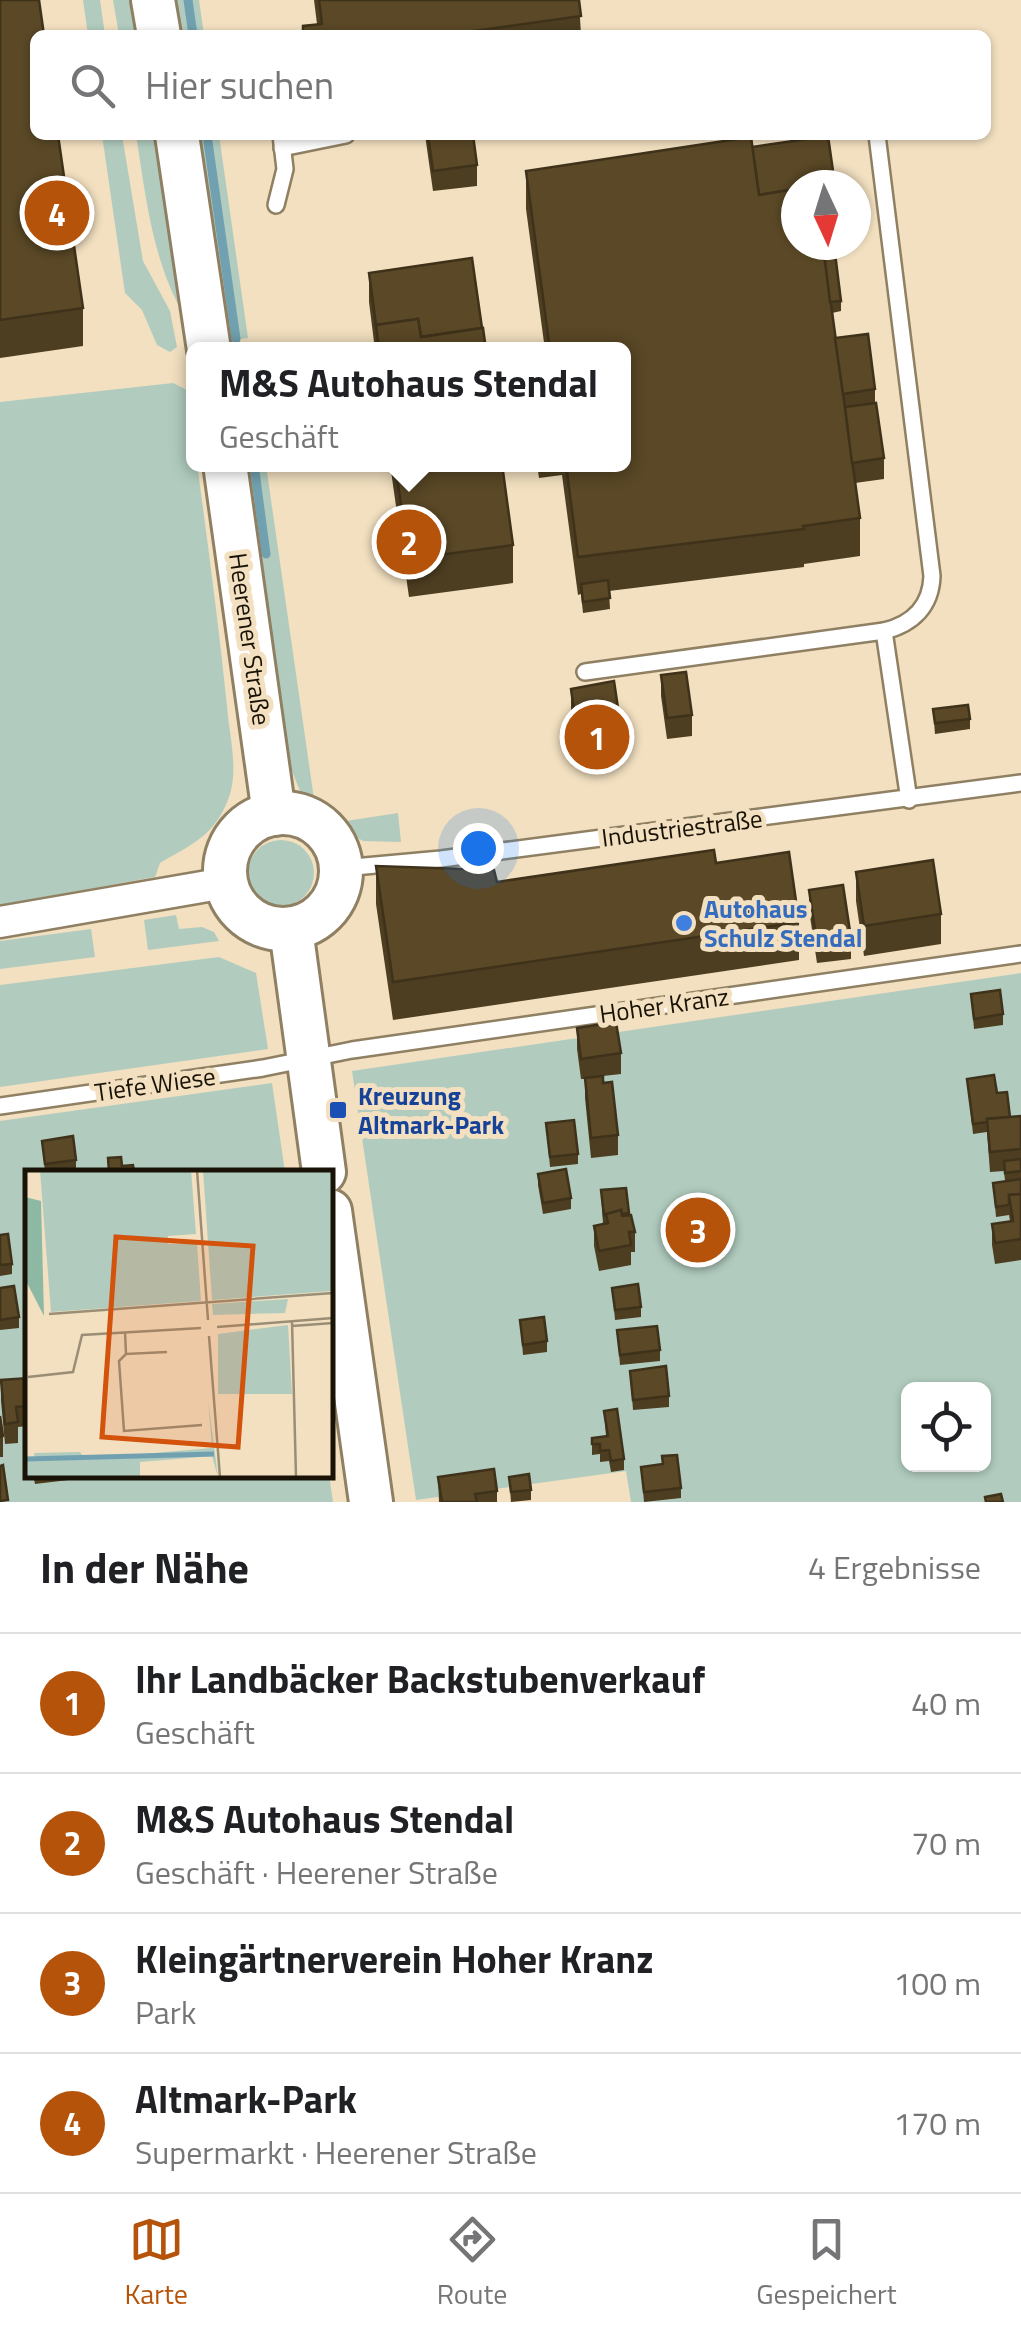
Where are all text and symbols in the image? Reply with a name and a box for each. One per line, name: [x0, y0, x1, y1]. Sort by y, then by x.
search box: [30, 30, 991, 140]
text: Hier suchen: [145, 56, 334, 114]
icon: search: [65, 58, 120, 113]
north arrow: [781, 170, 871, 260]
pin: 4: [24, 176, 90, 250]
popup: [186, 342, 631, 472]
text: M&S Autohaus Stendal: [219, 354, 598, 412]
text: Geschäft: [219, 412, 339, 460]
pin: 2: [376, 504, 442, 580]
street label: Heerener Straße: [219, 550, 281, 728]
pin: 1: [564, 700, 630, 774]
street label: Industriestraße: [599, 799, 765, 857]
your location: [453, 823, 504, 874]
place label: Autohaus Schulz Stendal: [704, 890, 862, 957]
marker: Autohaus Schulz Stendal: [673, 912, 695, 934]
street label: Hoher Kranz: [597, 977, 731, 1033]
street label: Tiefe Wiese: [92, 1057, 218, 1111]
place label: Kreuzung Altmark-Park: [358, 1077, 504, 1144]
marker: Kreuzung Altmark-Park: [327, 1099, 349, 1121]
inset map: [25, 1170, 332, 1477]
pin: 3: [666, 1192, 730, 1268]
map controls: [901, 1382, 991, 1472]
button: locate: [901, 1382, 991, 1472]
text: In der Nähe: [40, 1535, 249, 1599]
text: 4 Ergebnisse: [808, 1543, 981, 1591]
text: Ihr Landbäcker Backstubenverkauf: [135, 1650, 705, 1708]
text: 1: [64, 1679, 81, 1727]
text: 40 m: [911, 1679, 981, 1727]
text: Geschäft: [135, 1708, 255, 1756]
text: M&S Autohaus Stendal: [135, 1790, 514, 1848]
text: 2: [64, 1819, 81, 1867]
text: 70 m: [911, 1819, 981, 1867]
text: Geschäft · Heerener Straße: [135, 1848, 498, 1896]
text: Kleingärtnerverein Hoher Kranz: [135, 1930, 654, 1988]
text: 3: [64, 1959, 81, 2007]
text: 100 m: [893, 1959, 981, 2007]
text: Park: [135, 1988, 196, 2036]
text: Altmark-Park: [135, 2070, 357, 2128]
text: 4: [64, 2099, 81, 2147]
text: 170 m: [893, 2099, 981, 2147]
text: Supermarkt · Heerener Straße: [135, 2128, 537, 2176]
tab: Karte: [124, 2212, 188, 2315]
tab: Route: [437, 2212, 507, 2315]
tab: Gespeichert: [756, 2212, 897, 2315]

